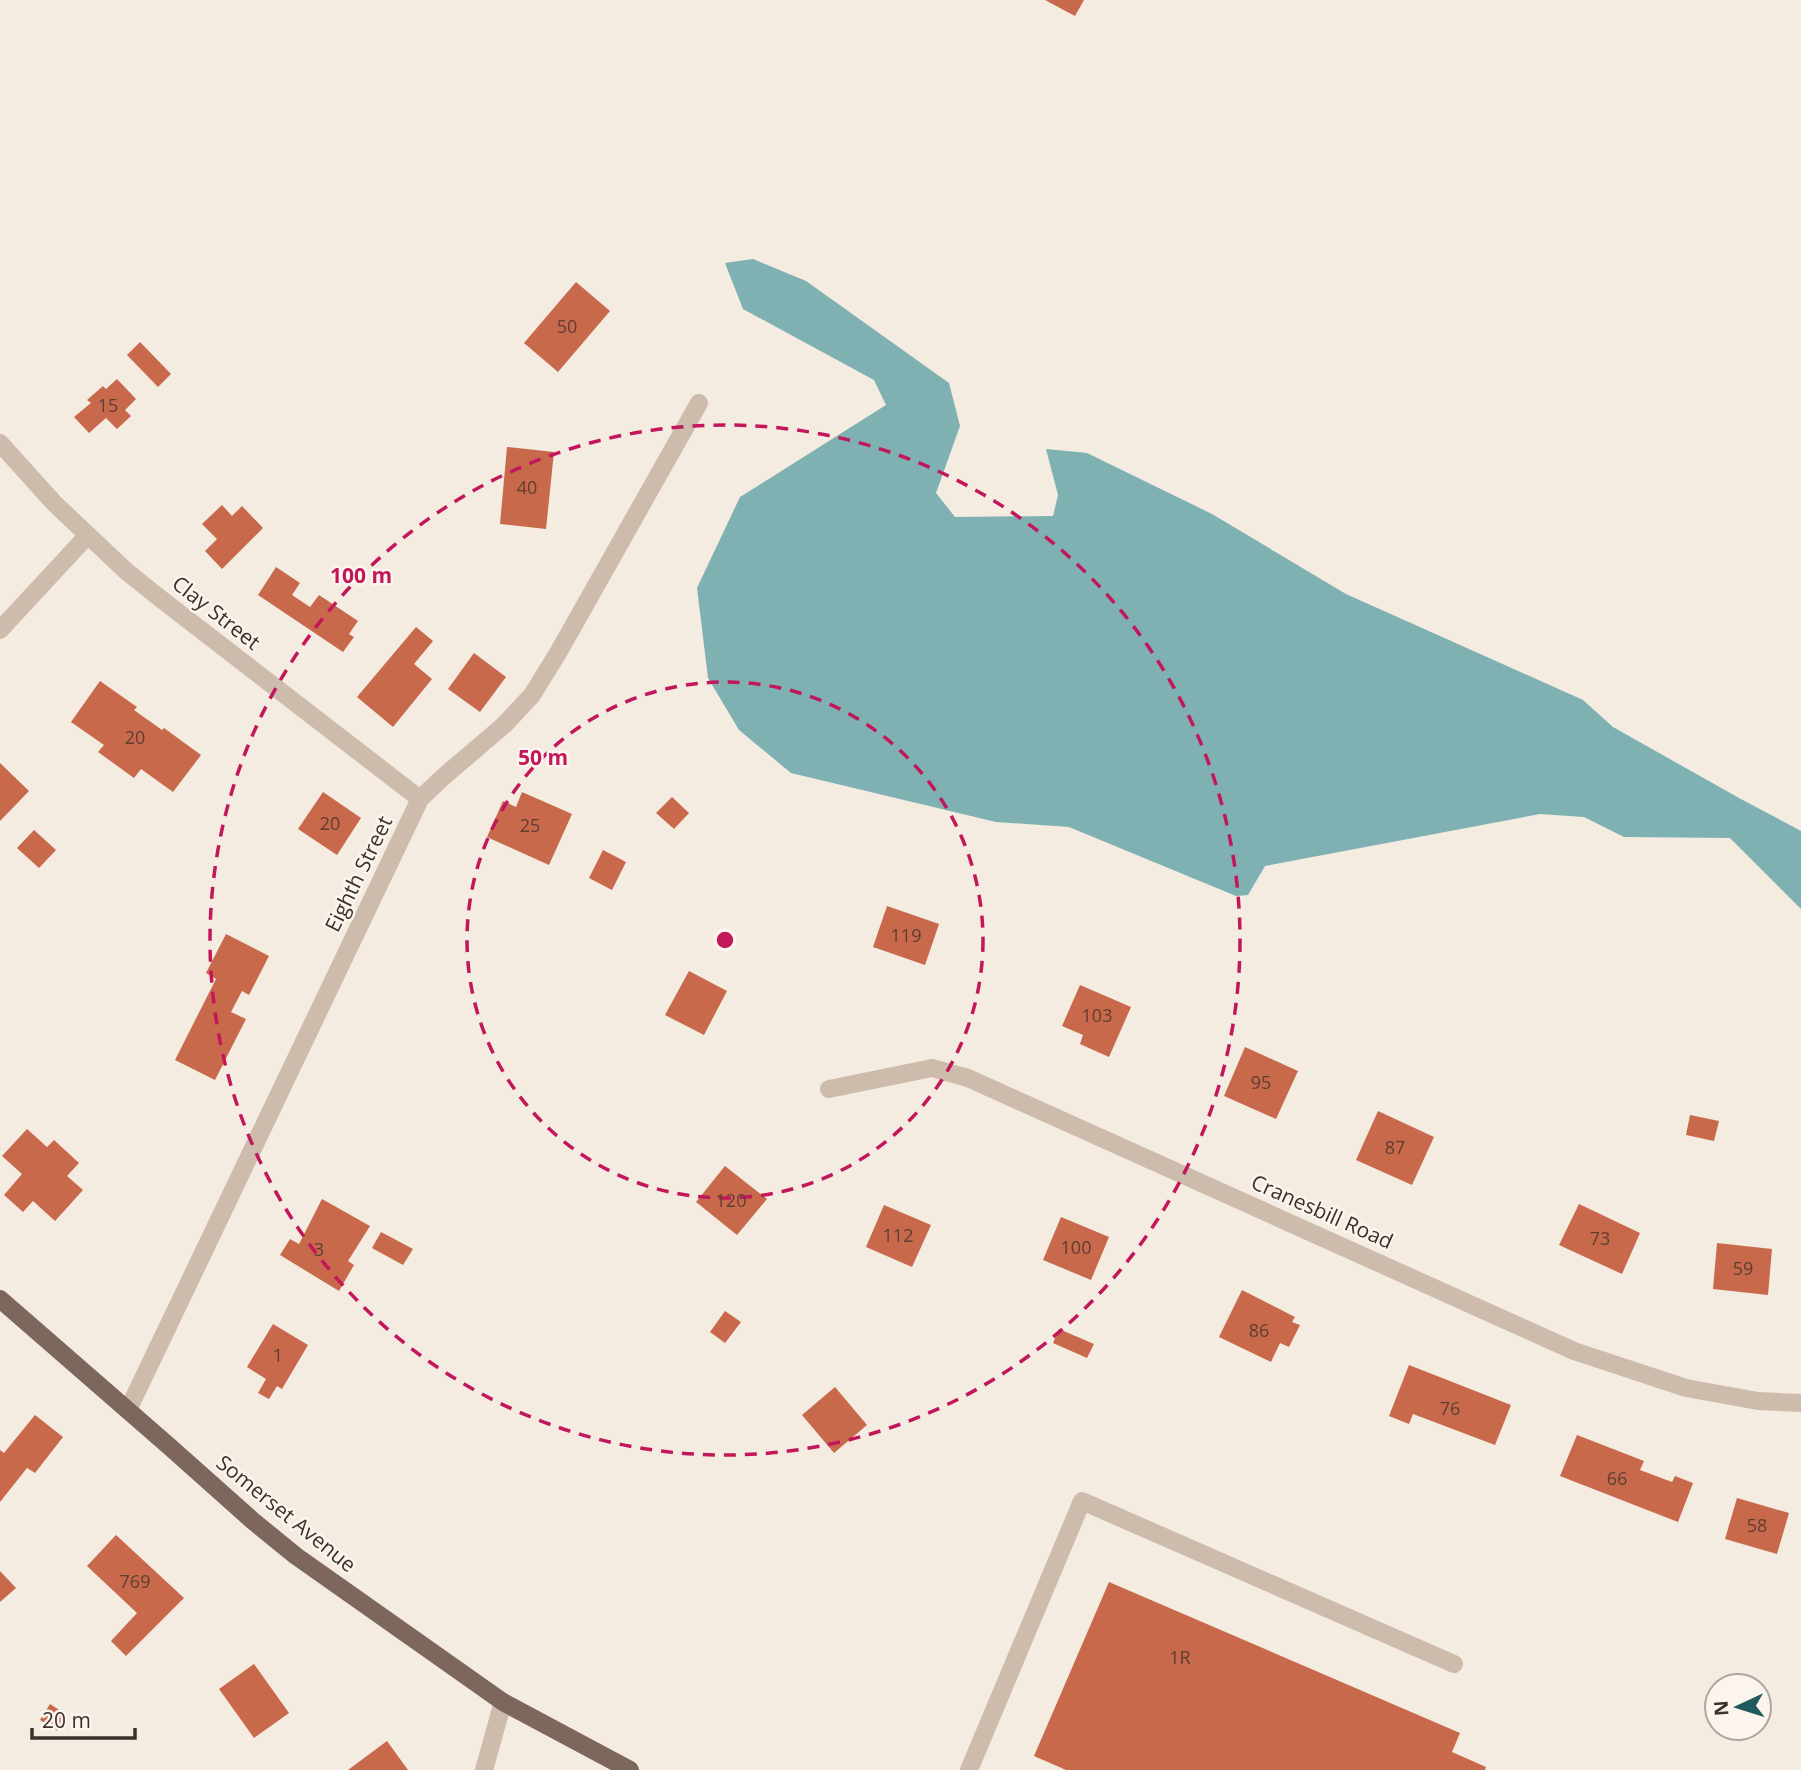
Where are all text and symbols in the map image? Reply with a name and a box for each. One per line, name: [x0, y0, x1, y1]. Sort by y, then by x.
house number: 50: [557, 314, 577, 338]
house number: 15: [98, 393, 118, 417]
house number: 40: [517, 475, 537, 499]
text: 100 m: [330, 561, 392, 589]
street label: Clay Street: [167, 569, 267, 656]
house number: 20: [125, 725, 145, 749]
text: 50 m: [518, 743, 568, 771]
street label: Eighth Street: [318, 811, 398, 936]
house number: 20: [320, 811, 340, 835]
house number: 25: [520, 813, 540, 837]
house number: 119: [891, 923, 921, 947]
centre of rings: [713, 928, 737, 952]
house number: 103: [1082, 1003, 1112, 1027]
house number: 95: [1251, 1070, 1271, 1094]
house number: 87: [1385, 1135, 1405, 1159]
street label: Cranesbill Road: [1247, 1167, 1398, 1255]
house number: 120: [716, 1188, 746, 1212]
house number: 112: [883, 1223, 913, 1247]
house number: 73: [1590, 1226, 1610, 1250]
house number: 100: [1061, 1235, 1091, 1259]
house number: 3: [314, 1237, 324, 1261]
house number: 59: [1733, 1256, 1753, 1280]
house number: 86: [1249, 1318, 1269, 1342]
house number: 1: [273, 1343, 283, 1367]
house number: 76: [1440, 1396, 1460, 1420]
street label: Somerset Avenue: [211, 1448, 362, 1578]
house number: 66: [1607, 1466, 1627, 1490]
house number: 58: [1747, 1513, 1767, 1537]
house number: 769: [120, 1569, 150, 1593]
house number: 1R: [1169, 1645, 1191, 1669]
north arrow: [1703, 1672, 1773, 1742]
scale bar: [32, 1696, 135, 1740]
text: N: [1708, 1700, 1735, 1717]
text: 20 m: [42, 1706, 91, 1734]

